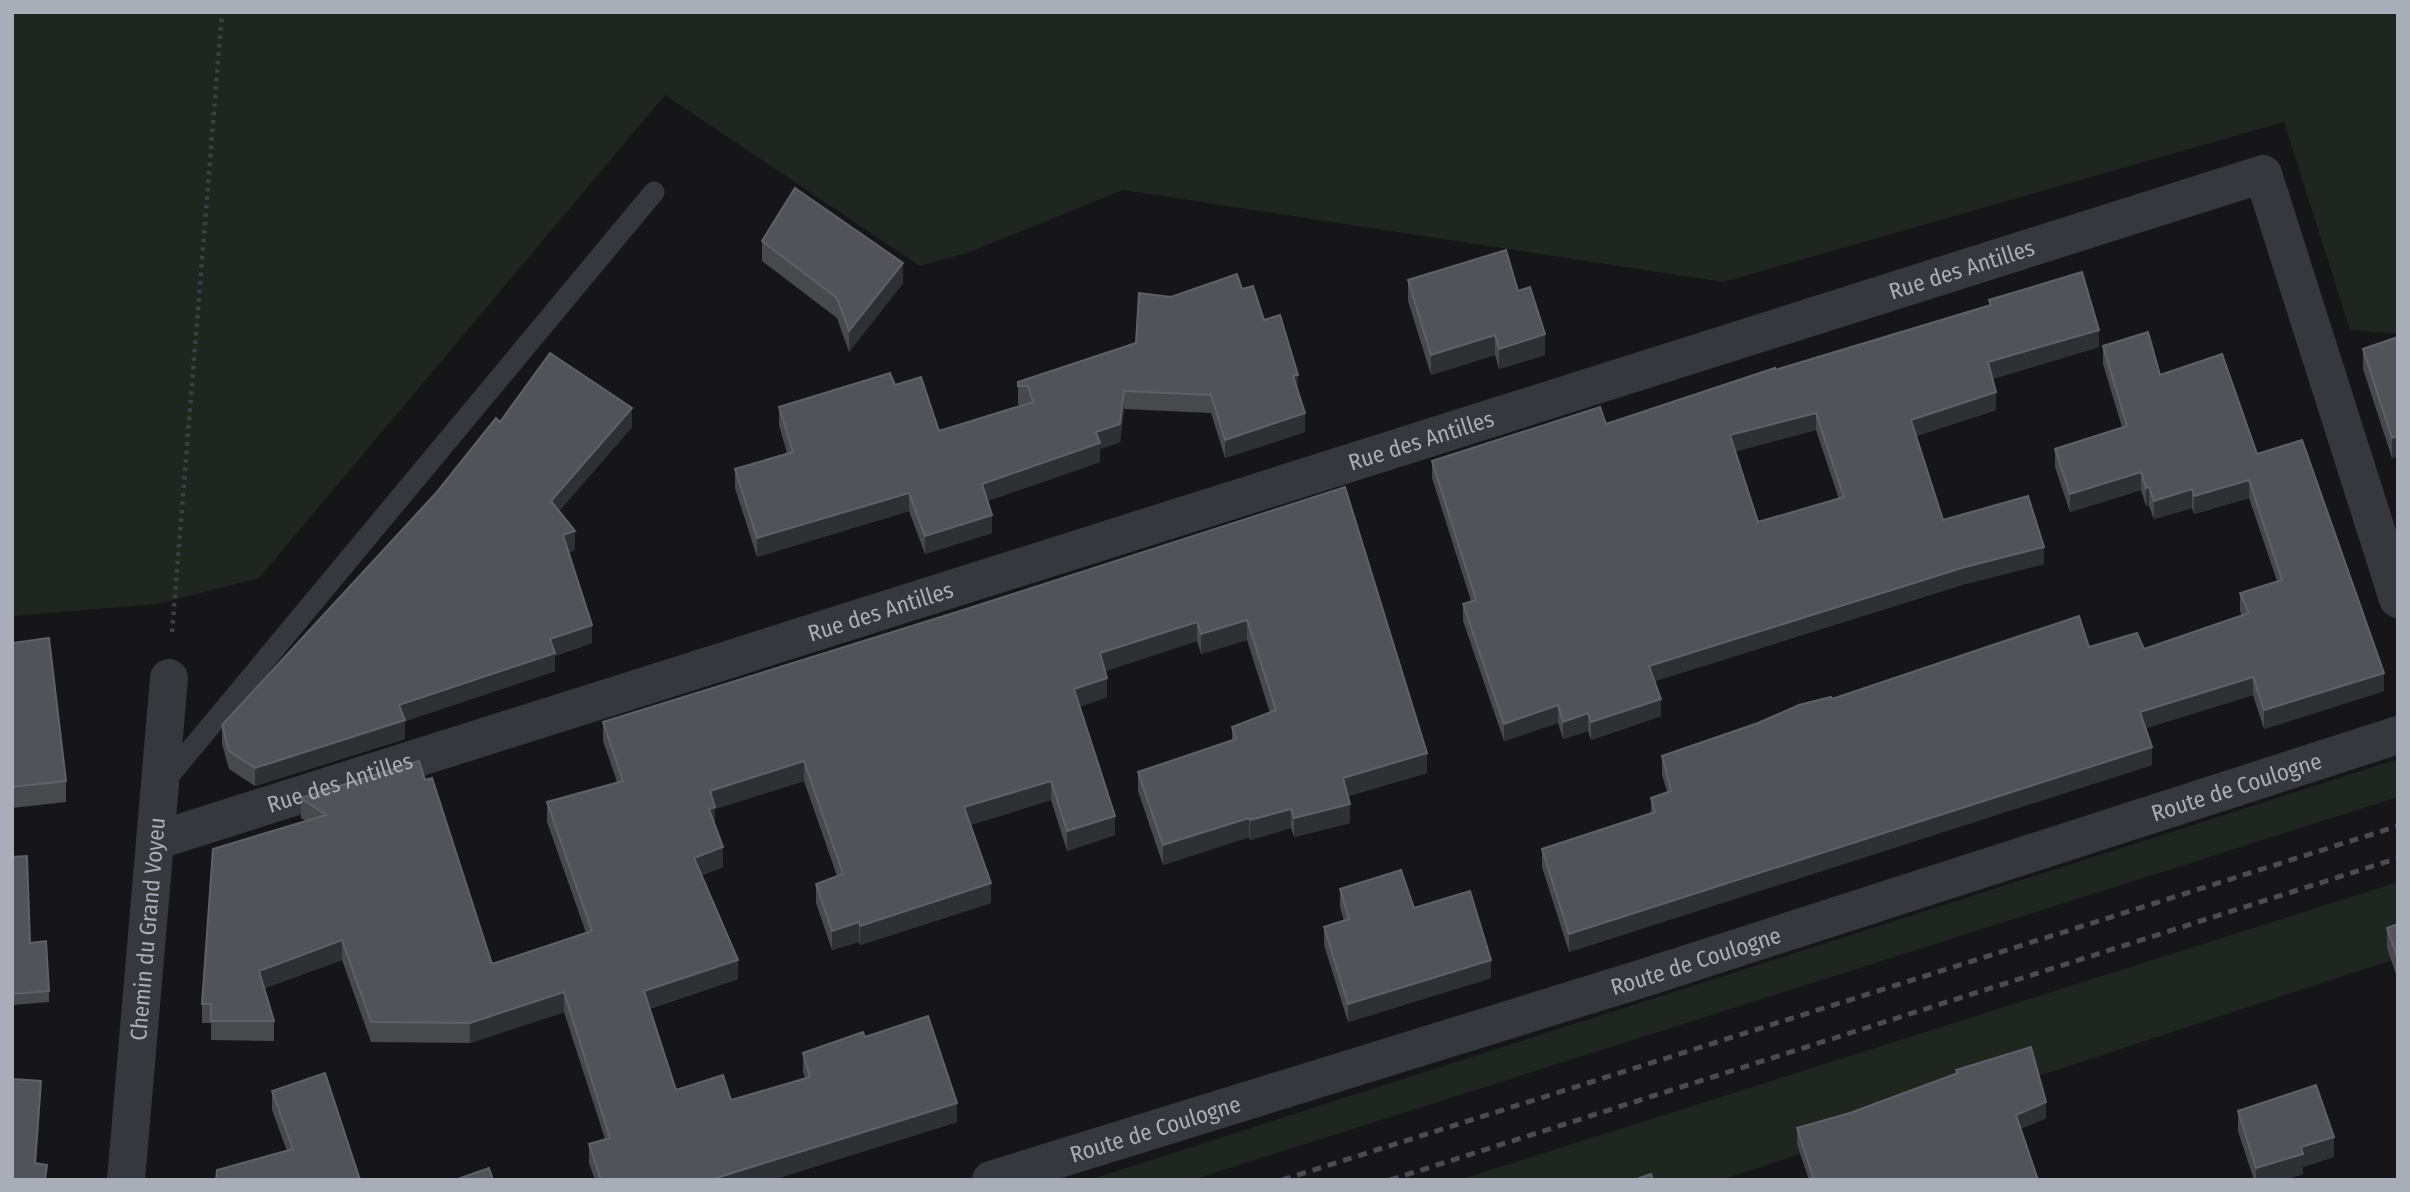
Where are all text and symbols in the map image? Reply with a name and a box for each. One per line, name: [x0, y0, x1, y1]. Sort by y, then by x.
street label: Rue des Antilles: [1885, 233, 2038, 305]
street label: Rue des Antilles: [1345, 404, 1498, 477]
street label: Rue des Antilles: [804, 575, 957, 648]
street label: Rue des Antilles: [264, 746, 416, 819]
street label: Route de Coulogne: [2148, 747, 2325, 828]
street label: Chemin du Grand Voyeu: [124, 816, 171, 1042]
street label: Route de Coulogne: [1607, 921, 1784, 1001]
street label: Route de Coulogne: [1067, 1090, 1244, 1169]

